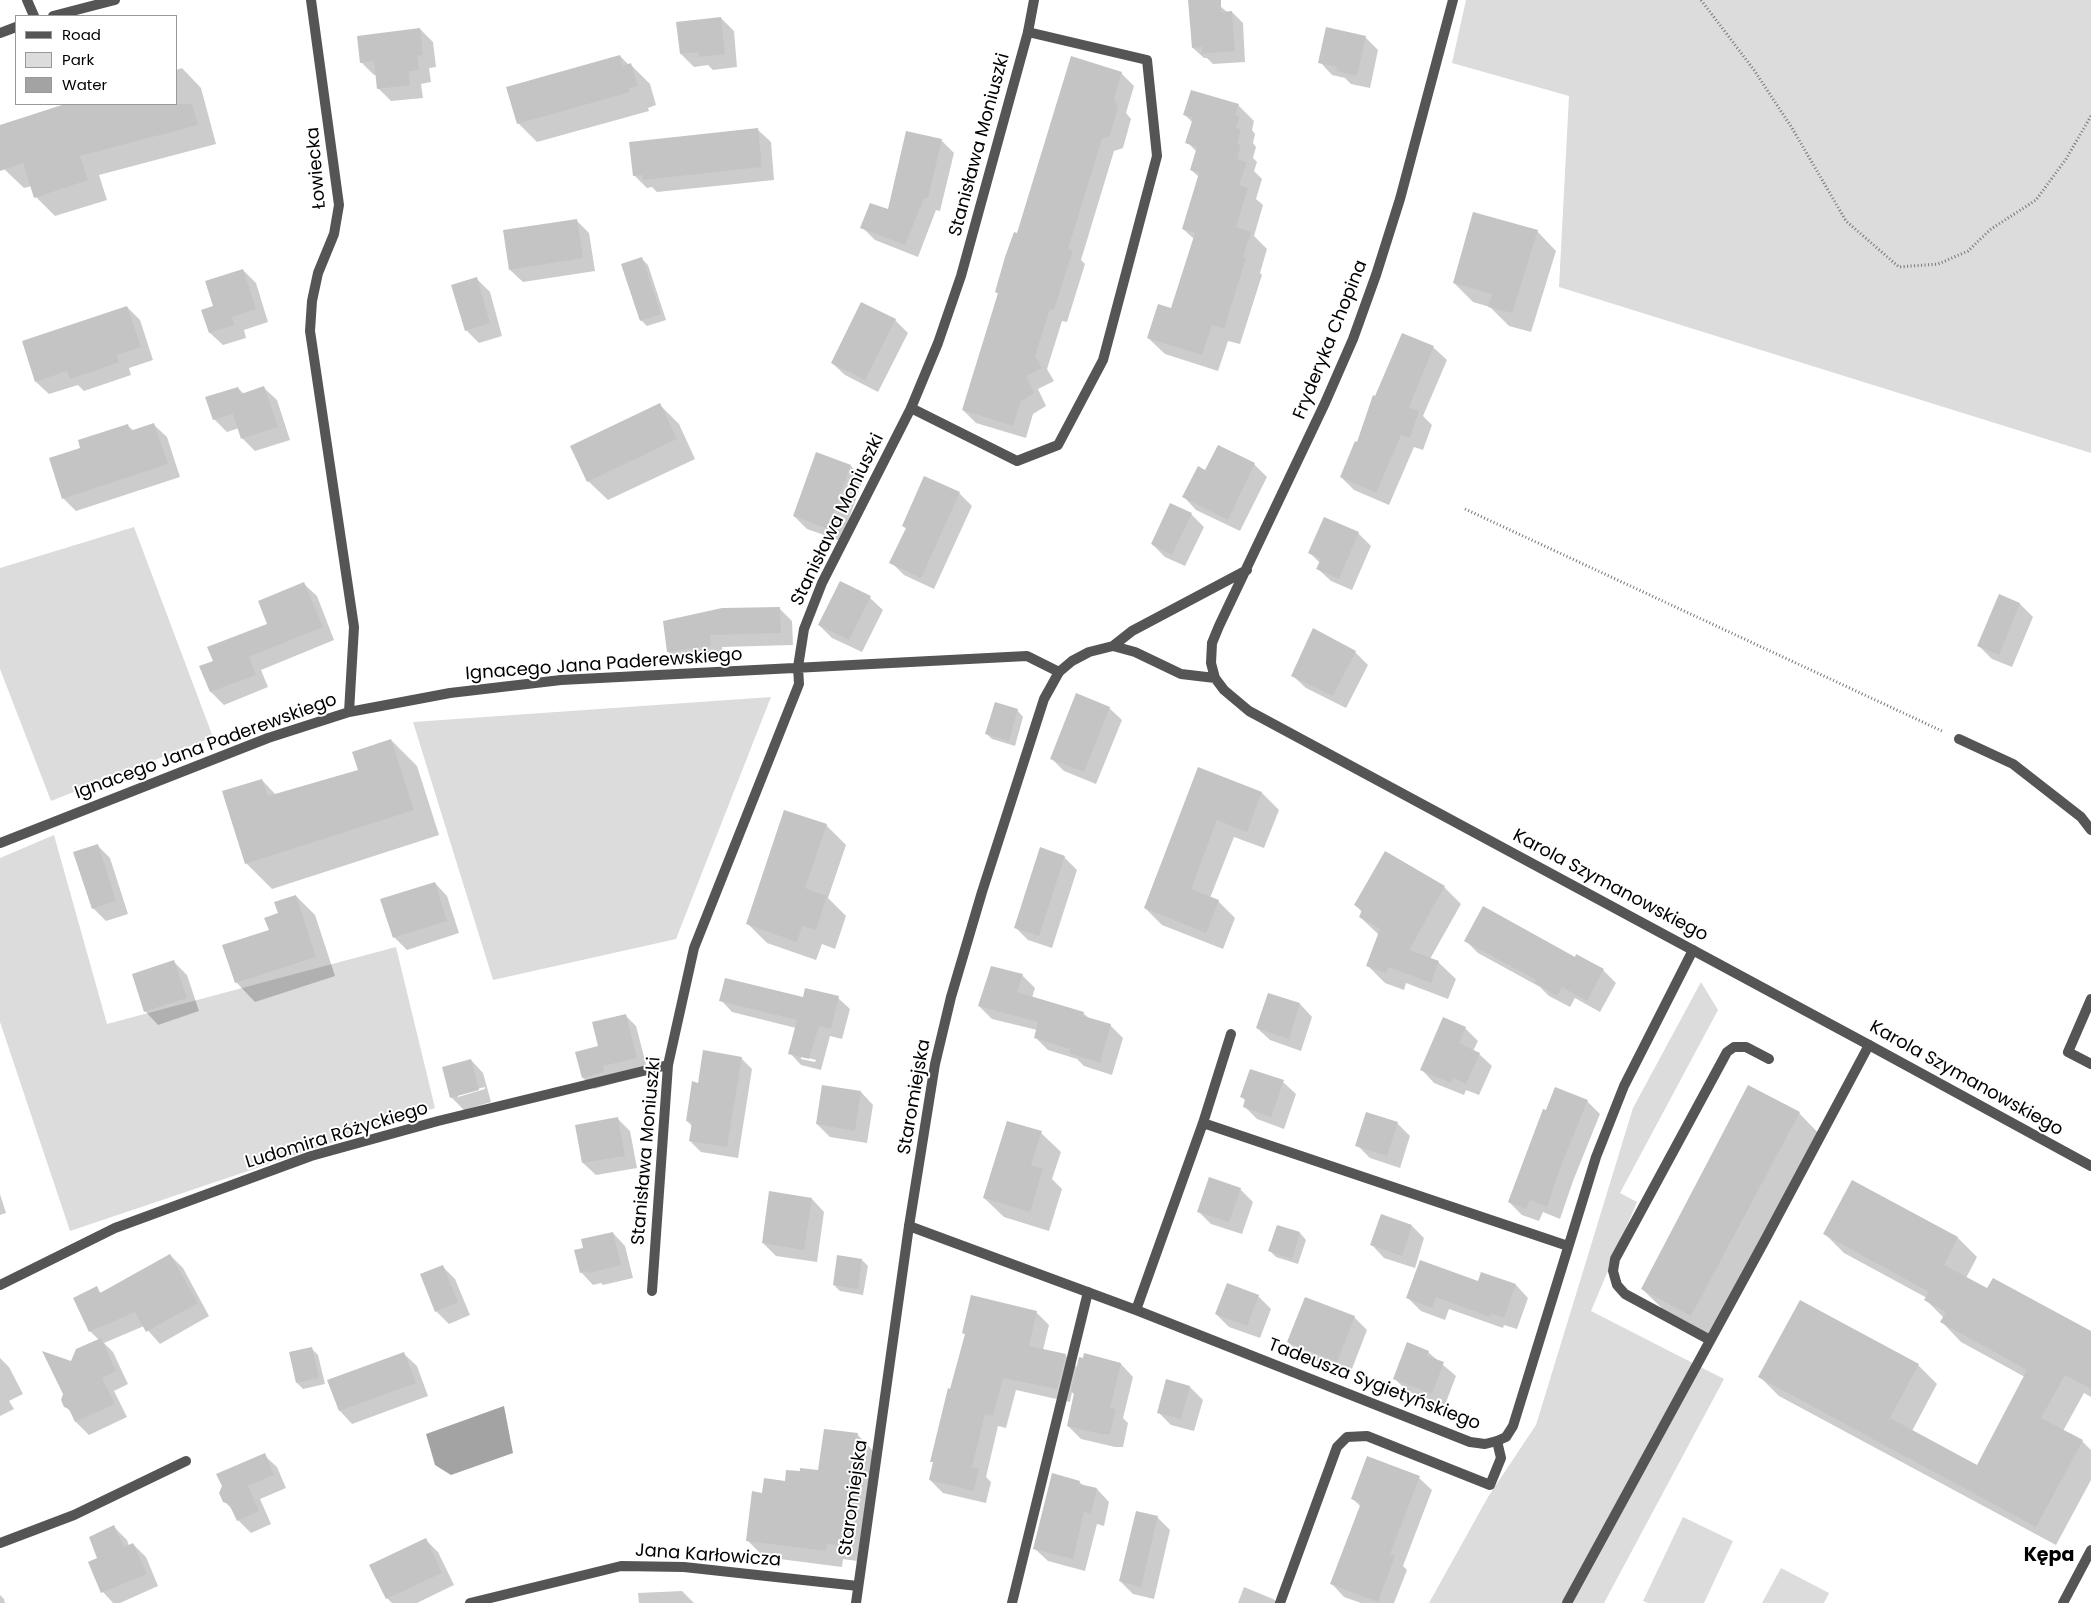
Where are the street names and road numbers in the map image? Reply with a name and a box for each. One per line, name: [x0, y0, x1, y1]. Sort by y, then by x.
street label: Stanisława Moniuszki: [945, 51, 1015, 239]
street label: Łowiecka: [303, 126, 331, 210]
street label: Fryderyka Chopina: [1289, 257, 1373, 423]
street label: Stanisława Moniuszki: [787, 430, 889, 610]
street label: Ignacego Jana Paderewskiego: [465, 645, 743, 685]
street label: Ignacego Jana Paderewskiego: [72, 689, 340, 805]
street label: Karola Szymanowskiego: [1509, 825, 1711, 947]
street label: Karola Szymanowskiego: [1865, 1017, 2067, 1141]
street label: Staromiejska: [894, 1038, 936, 1156]
street label: Stanisława Moniuszki: [628, 1056, 666, 1246]
street label: Ludomira Różyckiego: [243, 1098, 431, 1174]
street label: Tadeusza Sygietyńskiego: [1265, 1334, 1483, 1436]
street label: Staromiejska: [835, 1439, 873, 1557]
street label: Jana Karłowicza: [634, 1540, 782, 1572]

